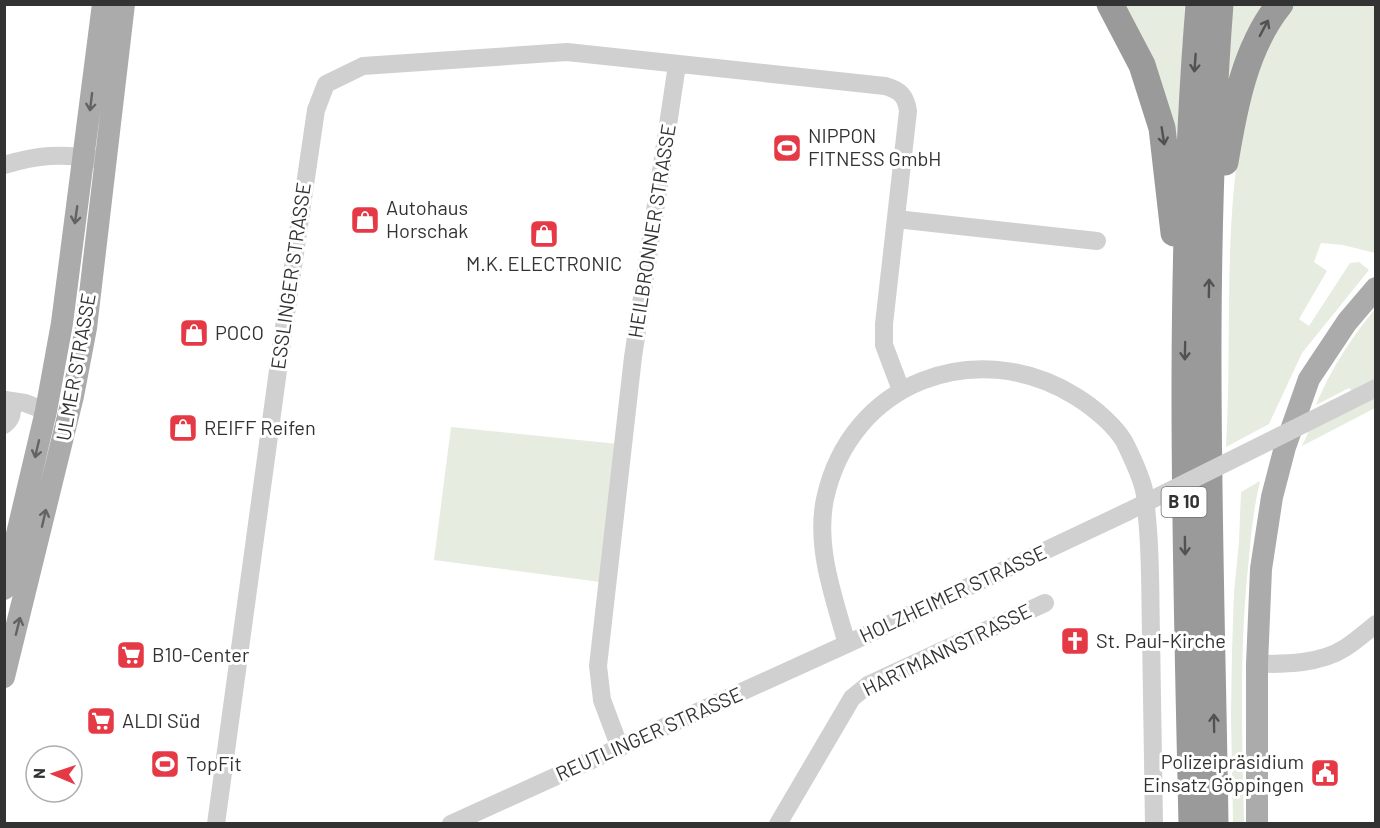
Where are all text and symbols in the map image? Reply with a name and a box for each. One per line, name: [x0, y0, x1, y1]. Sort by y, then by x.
one-way arrow: [1258, 20, 1270, 37]
one-way arrow: [1190, 52, 1201, 72]
one-way arrow: [86, 91, 97, 111]
street label: HEILBRONNER STRASSE: [622, 122, 680, 340]
place label: NIPPON FITNESS GmbH: [808, 123, 941, 170]
one-way arrow: [1157, 126, 1168, 146]
sports icon: NIPPON FITNESS GmbH: [771, 132, 803, 164]
street label: ESSLINGER STRASSE: [265, 181, 315, 371]
place label: Autohaus Horschak: [386, 195, 468, 242]
shop icon: Autohaus Horschak: [349, 204, 381, 236]
one-way arrow: [71, 205, 82, 224]
shop icon: M.K. ELECTRONIC: [528, 218, 560, 250]
place label: M.K. ELECTRONIC: [466, 251, 622, 275]
one-way arrow: [1204, 278, 1215, 298]
street label: ULMER STRASSE: [50, 291, 100, 443]
shop icon: POCO: [178, 317, 210, 349]
place label: POCO: [215, 320, 264, 344]
one-way arrow: [1180, 341, 1191, 361]
shop icon: REIFF Reifen: [167, 412, 199, 444]
place label: REIFF Reifen: [204, 415, 316, 439]
one-way arrow: [31, 439, 43, 458]
road number: B 10: [1162, 487, 1206, 517]
one-way arrow: [39, 509, 51, 528]
one-way arrow: [1179, 536, 1191, 556]
street label: HOLZHEIMER STRASSE: [855, 539, 1050, 647]
street label: HARTMANNSTRASSE: [858, 598, 1035, 700]
one-way arrow: [12, 617, 24, 636]
church icon: St. Paul-Kirche: [1059, 625, 1091, 657]
place label: St. Paul-Kirche: [1096, 628, 1226, 652]
supermarket icon: B10-Center: [115, 639, 147, 671]
place label: B10-Center: [152, 642, 249, 666]
street label: REUTLINGER STRASSE: [552, 681, 746, 785]
supermarket icon: ALDI Süd: [85, 705, 117, 737]
place label: ALDI Süd: [122, 708, 200, 732]
one-way arrow: [1208, 714, 1220, 734]
north arrow: [24, 744, 84, 804]
sports icon: TopFit: [149, 748, 181, 780]
place label: Polizeipräsidium Einsatz Göppingen: [1143, 749, 1304, 796]
place label: TopFit: [186, 751, 242, 775]
public building icon: Polizeipräsidium Einsatz Göppingen: [1309, 757, 1341, 789]
text: N: [29, 768, 48, 779]

